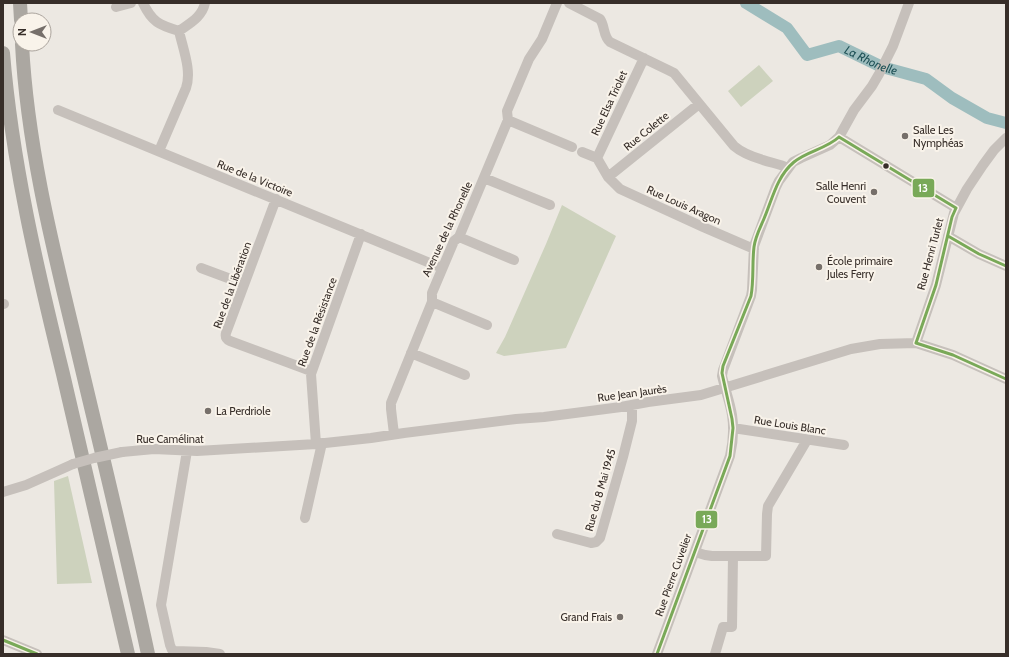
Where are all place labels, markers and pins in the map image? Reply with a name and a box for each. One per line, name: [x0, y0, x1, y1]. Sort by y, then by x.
place label: Salle Les Nymphéas: [913, 123, 964, 150]
marker: Salle Les Nymphéas: [900, 131, 910, 141]
unlabelled marker: [881, 161, 891, 171]
place label: Salle Henri Couvent: [816, 179, 866, 206]
marker: Salle Henri Couvent: [869, 187, 879, 197]
place label: École primaire Jules Ferry: [826, 254, 893, 281]
marker: École primaire Jules Ferry: [814, 262, 824, 272]
place label: La Perdriole: [216, 404, 271, 418]
marker: La Perdriole: [203, 406, 213, 416]
place label: Grand Frais: [560, 610, 612, 624]
marker: Grand Frais: [615, 612, 625, 622]

